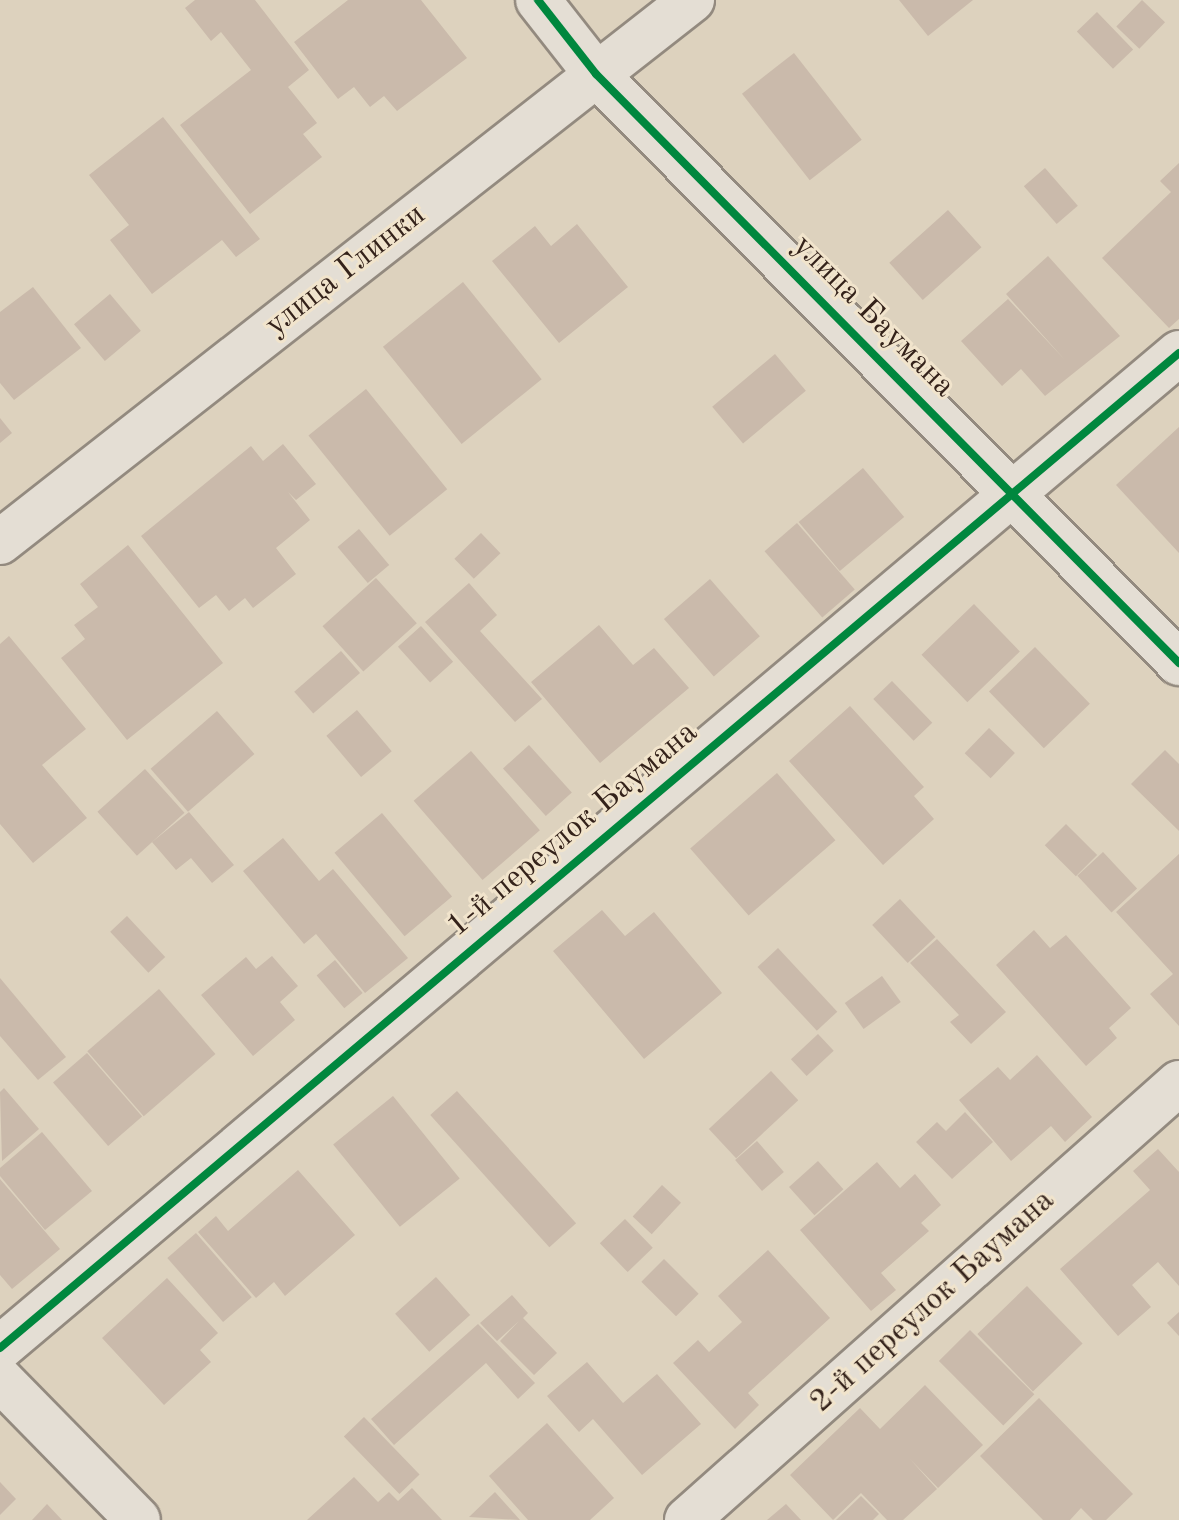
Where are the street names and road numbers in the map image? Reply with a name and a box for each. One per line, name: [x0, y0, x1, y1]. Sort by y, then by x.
street label: улица Глинки: [258, 197, 434, 345]
street label: улица Баумана: [784, 228, 962, 406]
street label: 1-й переулок Баумана: [440, 714, 706, 946]
street label: 2-й переулок Баумана: [803, 1182, 1063, 1422]

